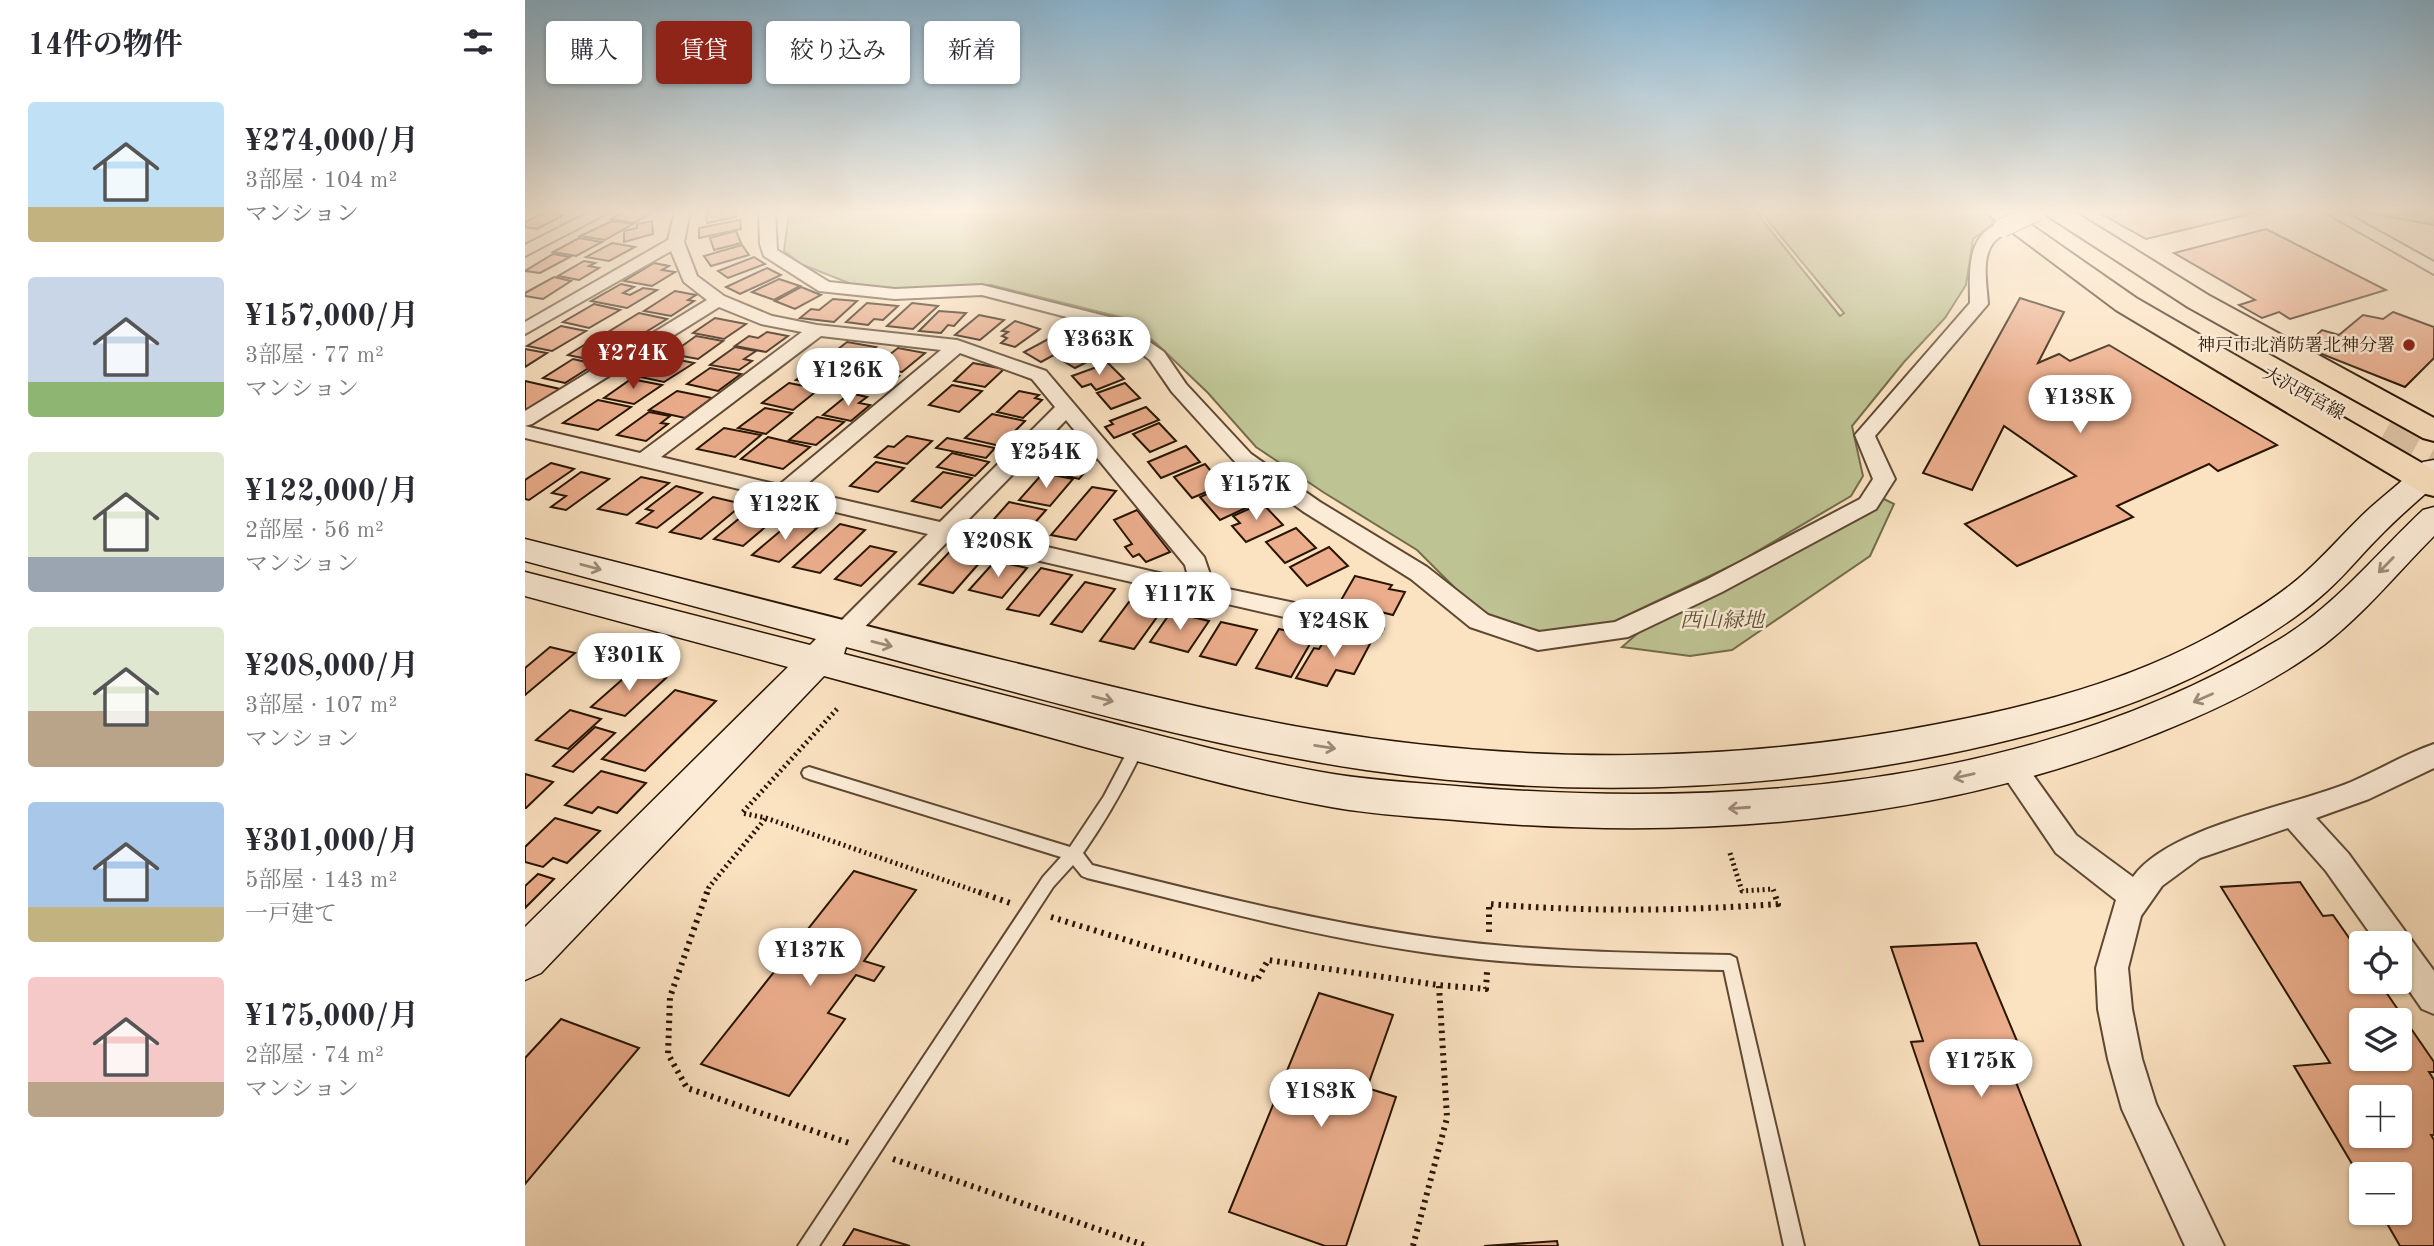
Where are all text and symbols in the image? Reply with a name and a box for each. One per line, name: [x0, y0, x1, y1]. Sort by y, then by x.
chip: 購入: [546, 21, 642, 84]
chip: 賃貸: [656, 21, 752, 84]
chip: 絞り込み: [766, 21, 910, 84]
chip: 新着: [924, 21, 1020, 84]
icon: filters: [459, 23, 497, 61]
text: 14件の物件: [28, 31, 183, 61]
text: ¥274,000/月: [245, 127, 419, 157]
icon: home: [84, 130, 168, 214]
text: 3部屋 · 104 m²: [245, 169, 397, 192]
text: マンション: [245, 203, 359, 226]
text: ¥157,000/月: [245, 302, 419, 332]
icon: home: [84, 305, 168, 389]
pin: ¥363K: [1050, 318, 1148, 377]
text: ¥363K: [1063, 328, 1135, 351]
pin: ¥274K: [584, 332, 682, 391]
place label: 神戸市北消防署北神分署: [2197, 335, 2395, 355]
marker: 神戸市北消防署北神分署: [2401, 337, 2417, 353]
text: ¥274K: [597, 342, 669, 365]
text: 3部屋 · 77 m²: [245, 344, 384, 367]
pin: ¥126K: [799, 348, 897, 408]
text: ¥126K: [812, 359, 884, 382]
street label: 大沢西宮線: [2260, 362, 2348, 424]
pin: ¥138K: [2031, 376, 2129, 435]
text: マンション: [245, 378, 359, 401]
text: ¥138K: [2044, 386, 2116, 409]
pin: ¥254K: [997, 430, 1095, 490]
text: ¥254K: [1010, 441, 1082, 464]
pin: ¥157K: [1207, 462, 1305, 522]
text: ¥157K: [1220, 473, 1292, 496]
text: ¥122,000/月: [245, 477, 419, 507]
icon: home: [84, 480, 168, 564]
pin: ¥122K: [736, 482, 834, 542]
text: ¥122K: [749, 493, 821, 516]
text: 2部屋 · 56 m²: [245, 519, 384, 542]
pin: ¥208K: [949, 520, 1047, 579]
text: ¥208K: [962, 530, 1034, 553]
text: マンション: [245, 553, 359, 576]
one-way arrow: [2378, 556, 2395, 573]
one-way arrow: [579, 561, 602, 574]
pin: ¥117K: [1131, 572, 1229, 632]
text: ¥117K: [1144, 583, 1216, 606]
pin: ¥248K: [1285, 600, 1383, 659]
park label: 西山緑地: [1680, 609, 1766, 632]
text: ¥248K: [1298, 610, 1370, 633]
pin: ¥301K: [580, 634, 678, 693]
one-way arrow: [870, 638, 893, 651]
text: ¥301K: [593, 644, 665, 667]
text: ¥208,000/月: [245, 652, 419, 682]
icon: home: [84, 655, 168, 739]
one-way arrow: [2193, 691, 2214, 705]
one-way arrow: [1091, 693, 1114, 706]
text: 3部屋 · 107 m²: [245, 694, 397, 717]
text: マンション: [245, 728, 359, 751]
one-way arrow: [1313, 741, 1336, 754]
one-way arrow: [1954, 771, 1976, 784]
one-way arrow: [1729, 802, 1751, 815]
text: ¥301,000/月: [245, 827, 419, 857]
icon: home: [84, 830, 168, 914]
text: 5部屋 · 143 m²: [245, 869, 397, 892]
text: 一戸建て: [245, 903, 337, 926]
pin: ¥137K: [761, 928, 859, 988]
map controls: [2349, 931, 2412, 1225]
button: locate: [2349, 931, 2412, 994]
text: ¥137K: [774, 939, 846, 962]
text: ¥175,000/月: [245, 1002, 419, 1032]
icon: home: [84, 1005, 168, 1089]
button: layers: [2349, 1008, 2412, 1071]
pin: ¥175K: [1932, 1040, 2030, 1099]
text: 2部屋 · 74 m²: [245, 1044, 384, 1067]
text: ¥175K: [1945, 1050, 2017, 1073]
pin: ¥183K: [1272, 1070, 1370, 1129]
text: マンション: [245, 1078, 359, 1101]
text: ¥183K: [1285, 1080, 1357, 1103]
button: +: [2349, 1085, 2412, 1148]
button: −: [2349, 1162, 2412, 1225]

